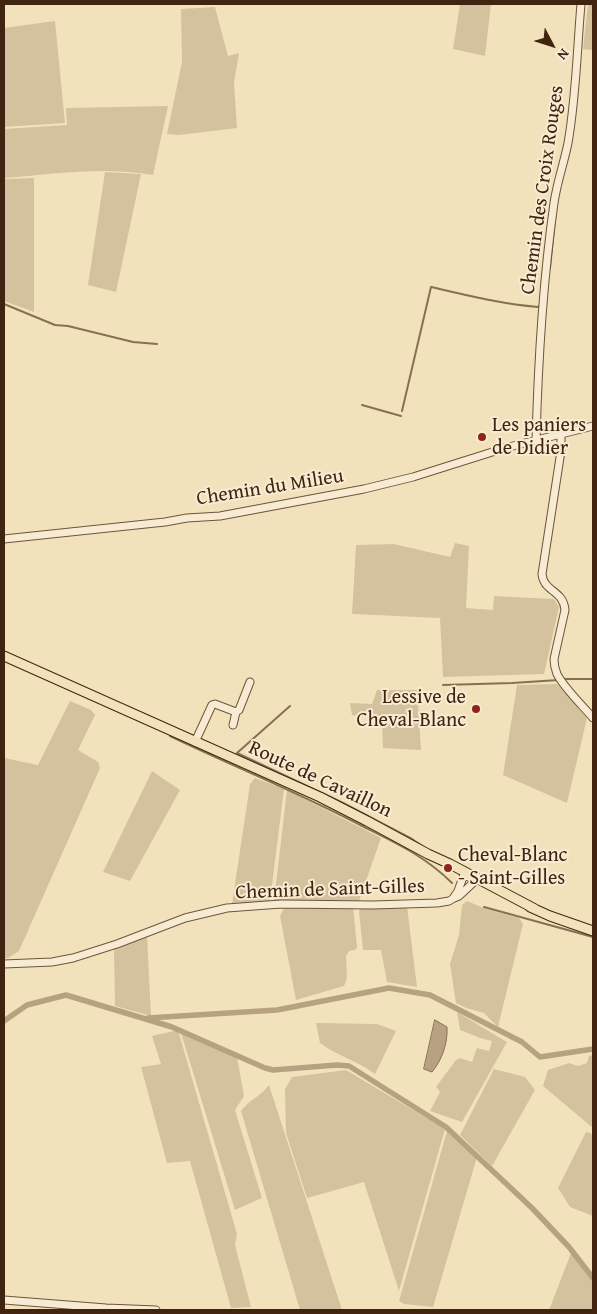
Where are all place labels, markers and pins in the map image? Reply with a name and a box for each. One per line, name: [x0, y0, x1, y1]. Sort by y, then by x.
place label: Les paniers de Didier: [492, 414, 586, 461]
marker: Les paniers de Didier: [476, 431, 488, 443]
place label: Lessive de Cheval-Blanc: [357, 686, 466, 733]
marker: Lessive de Cheval-Blanc: [470, 703, 482, 715]
place label: Cheval-Blanc - Saint-Gilles: [458, 844, 567, 891]
marker: Cheval-Blanc - Saint-Gilles: [442, 862, 454, 874]

